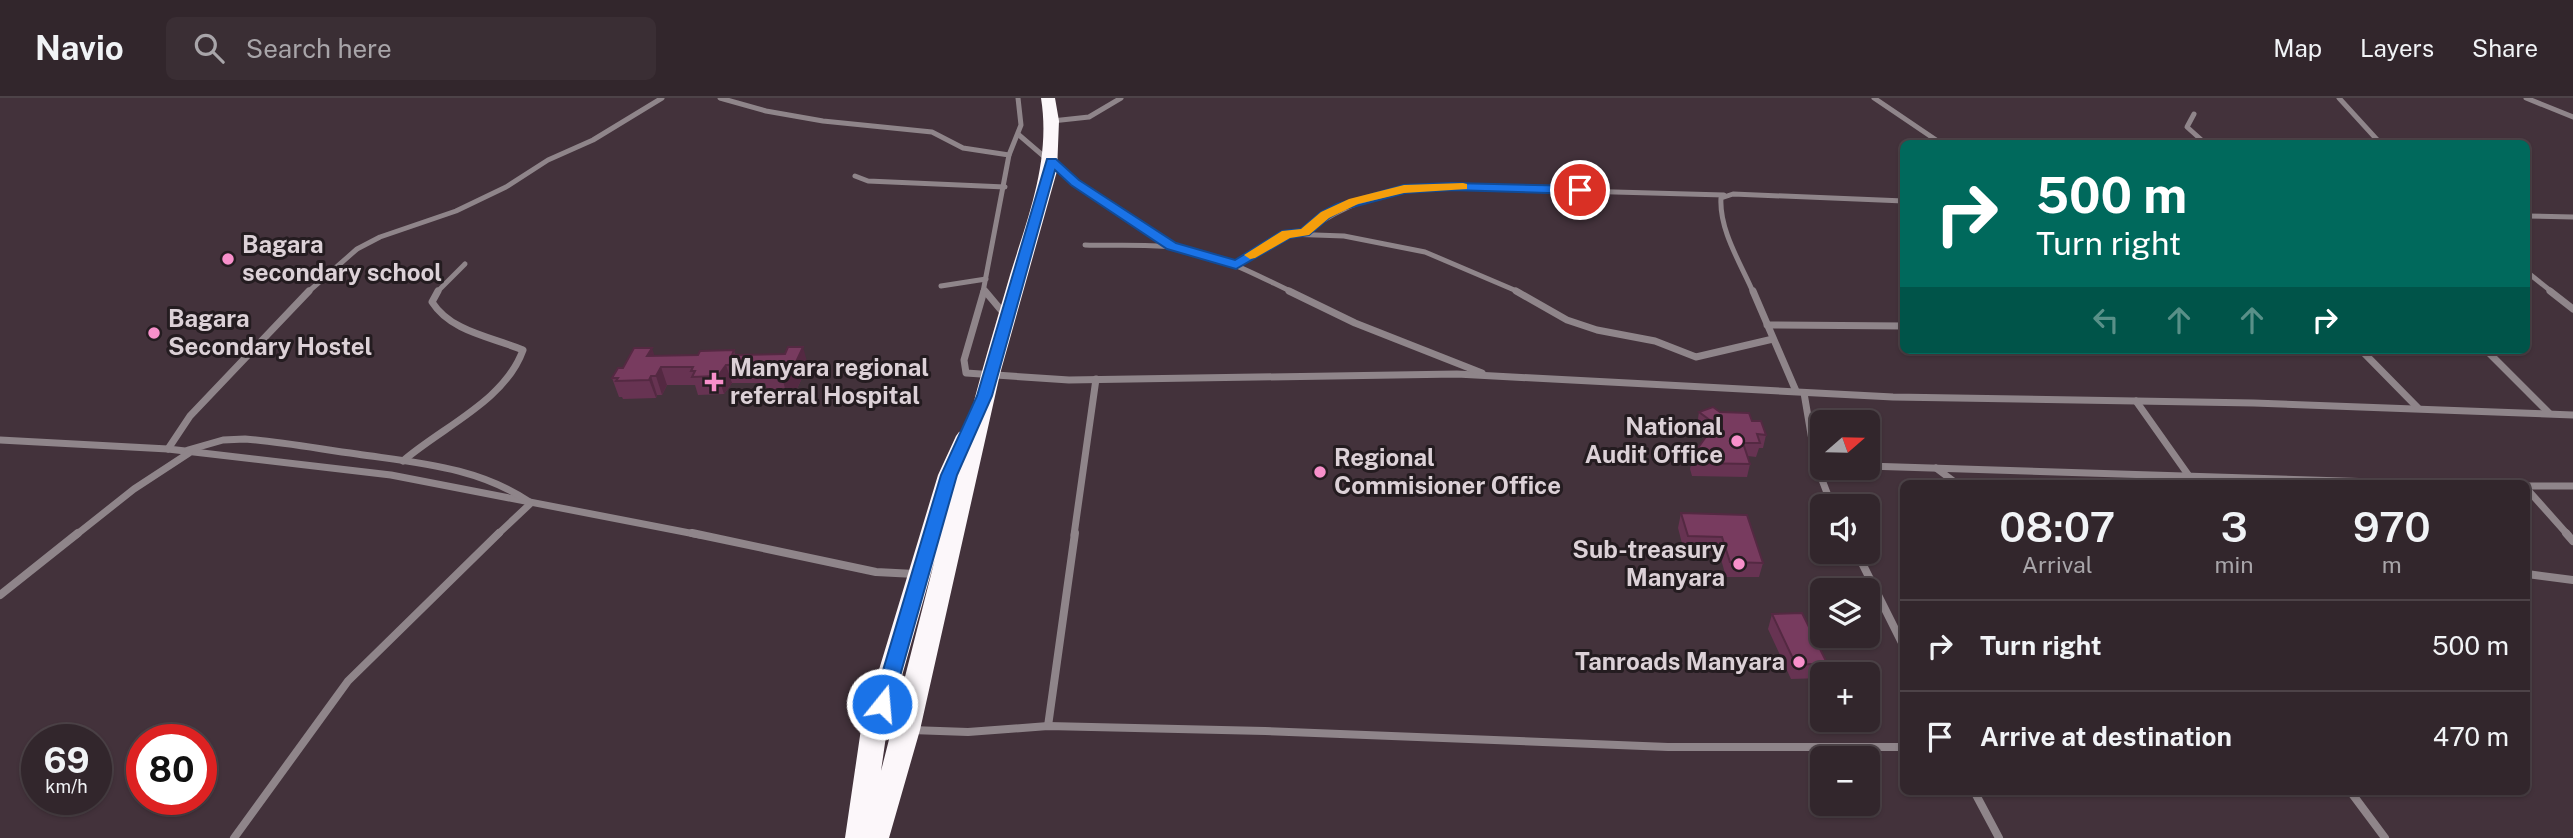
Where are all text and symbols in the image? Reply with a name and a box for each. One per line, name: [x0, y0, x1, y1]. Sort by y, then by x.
search box: [166, 17, 656, 80]
text: Navio: [35, 29, 124, 67]
icon: search: [190, 29, 228, 67]
text: Search here: [246, 33, 392, 64]
text: Map: [2273, 34, 2322, 62]
text: Layers: [2360, 34, 2434, 62]
text: Share: [2472, 34, 2538, 62]
pin: [1550, 160, 1610, 220]
text: 500 m: [2036, 166, 2187, 224]
icon: right: [1921, 168, 2012, 259]
icon: arrive: [1561, 171, 1599, 209]
text: Turn right: [2036, 225, 2181, 262]
place label: Bagara secondary school: [242, 230, 442, 286]
marker: Bagara secondary school: [220, 251, 236, 267]
icon: left: [2087, 301, 2125, 339]
icon: ahead: [2160, 301, 2198, 339]
icon: ahead: [2233, 301, 2271, 339]
icon: right: [2306, 301, 2344, 339]
place label: Bagara Secondary Hostel: [168, 304, 372, 360]
marker: Bagara Secondary Hostel: [146, 325, 162, 341]
place label: Manyara regional referral Hospital: [730, 353, 929, 409]
marker: Manyara regional referral Hospital: [704, 372, 724, 392]
north arrow: [1810, 410, 1880, 480]
map controls: [1810, 410, 1880, 816]
place label: National Audit Office: [1585, 412, 1723, 468]
marker: National Audit Office: [1729, 433, 1745, 449]
place label: Regional Commisioner Office: [1334, 443, 1561, 499]
marker: Regional Commisioner Office: [1312, 464, 1328, 480]
button: sound: [1810, 494, 1880, 564]
text: 08:07: [1999, 502, 2115, 551]
text: 3: [2220, 502, 2248, 551]
text: 970: [2353, 502, 2431, 551]
place label: Sub-treasury Manyara: [1572, 535, 1725, 591]
text: Arrival: [2022, 551, 2093, 578]
text: min: [2215, 551, 2254, 578]
text: m: [2382, 551, 2402, 578]
marker: Sub-treasury Manyara: [1731, 556, 1747, 572]
button: layers: [1810, 578, 1880, 648]
icon: right: [1921, 627, 1959, 665]
text: Turn right: [1980, 630, 2102, 661]
text: 500 m: [2432, 630, 2509, 661]
place label: Tanroads Manyara: [1575, 647, 1785, 675]
marker: Tanroads Manyara: [1791, 654, 1807, 670]
button: +: [1810, 662, 1880, 732]
position arrow: [845, 667, 919, 741]
icon: arrive: [1921, 718, 1959, 756]
text: Arrive at destination: [1980, 721, 2232, 752]
text: 470 m: [2433, 721, 2509, 752]
speed limit sign: 80: [126, 724, 217, 815]
text: 69: [43, 740, 90, 781]
button: −: [1810, 746, 1880, 816]
text: km/h: [45, 776, 88, 797]

